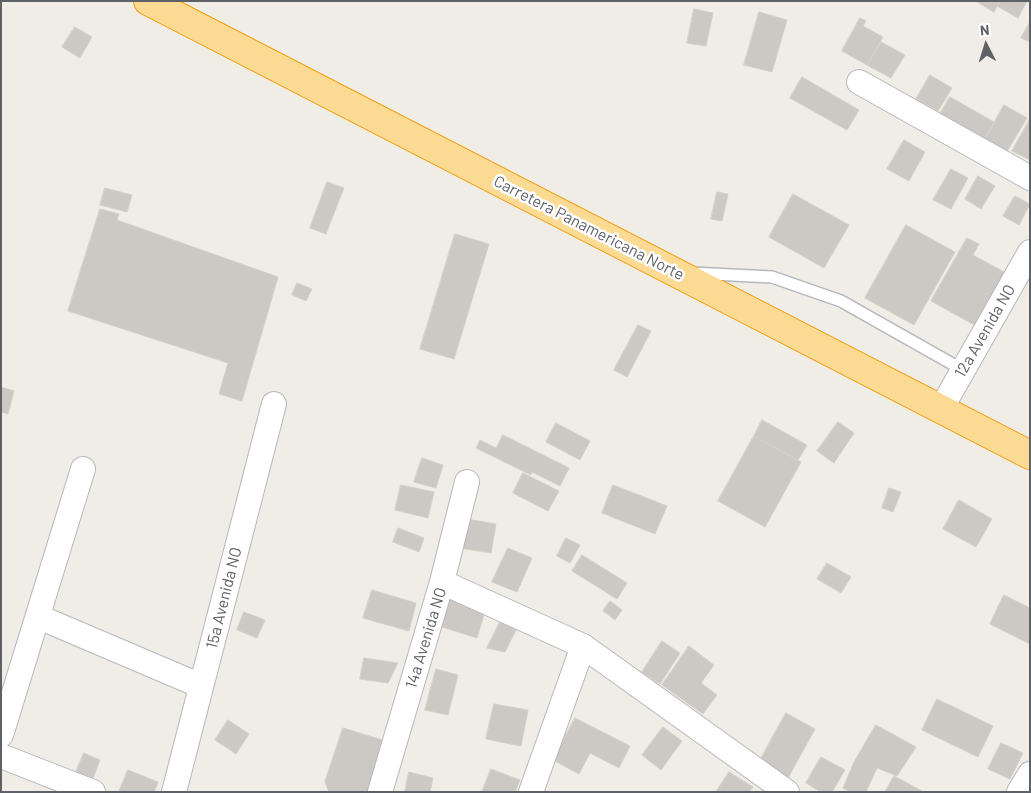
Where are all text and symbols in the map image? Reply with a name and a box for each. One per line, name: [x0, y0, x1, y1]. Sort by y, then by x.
north arrow: [961, 20, 1011, 70]
text: N: [979, 21, 990, 38]
street label: Carretera Panamericana Norte: [491, 172, 687, 284]
street label: 12a Avenida NO: [951, 281, 1019, 381]
street label: 15a Avenida NO: [202, 545, 246, 651]
street label: 14a Avenida NO: [402, 585, 450, 691]

